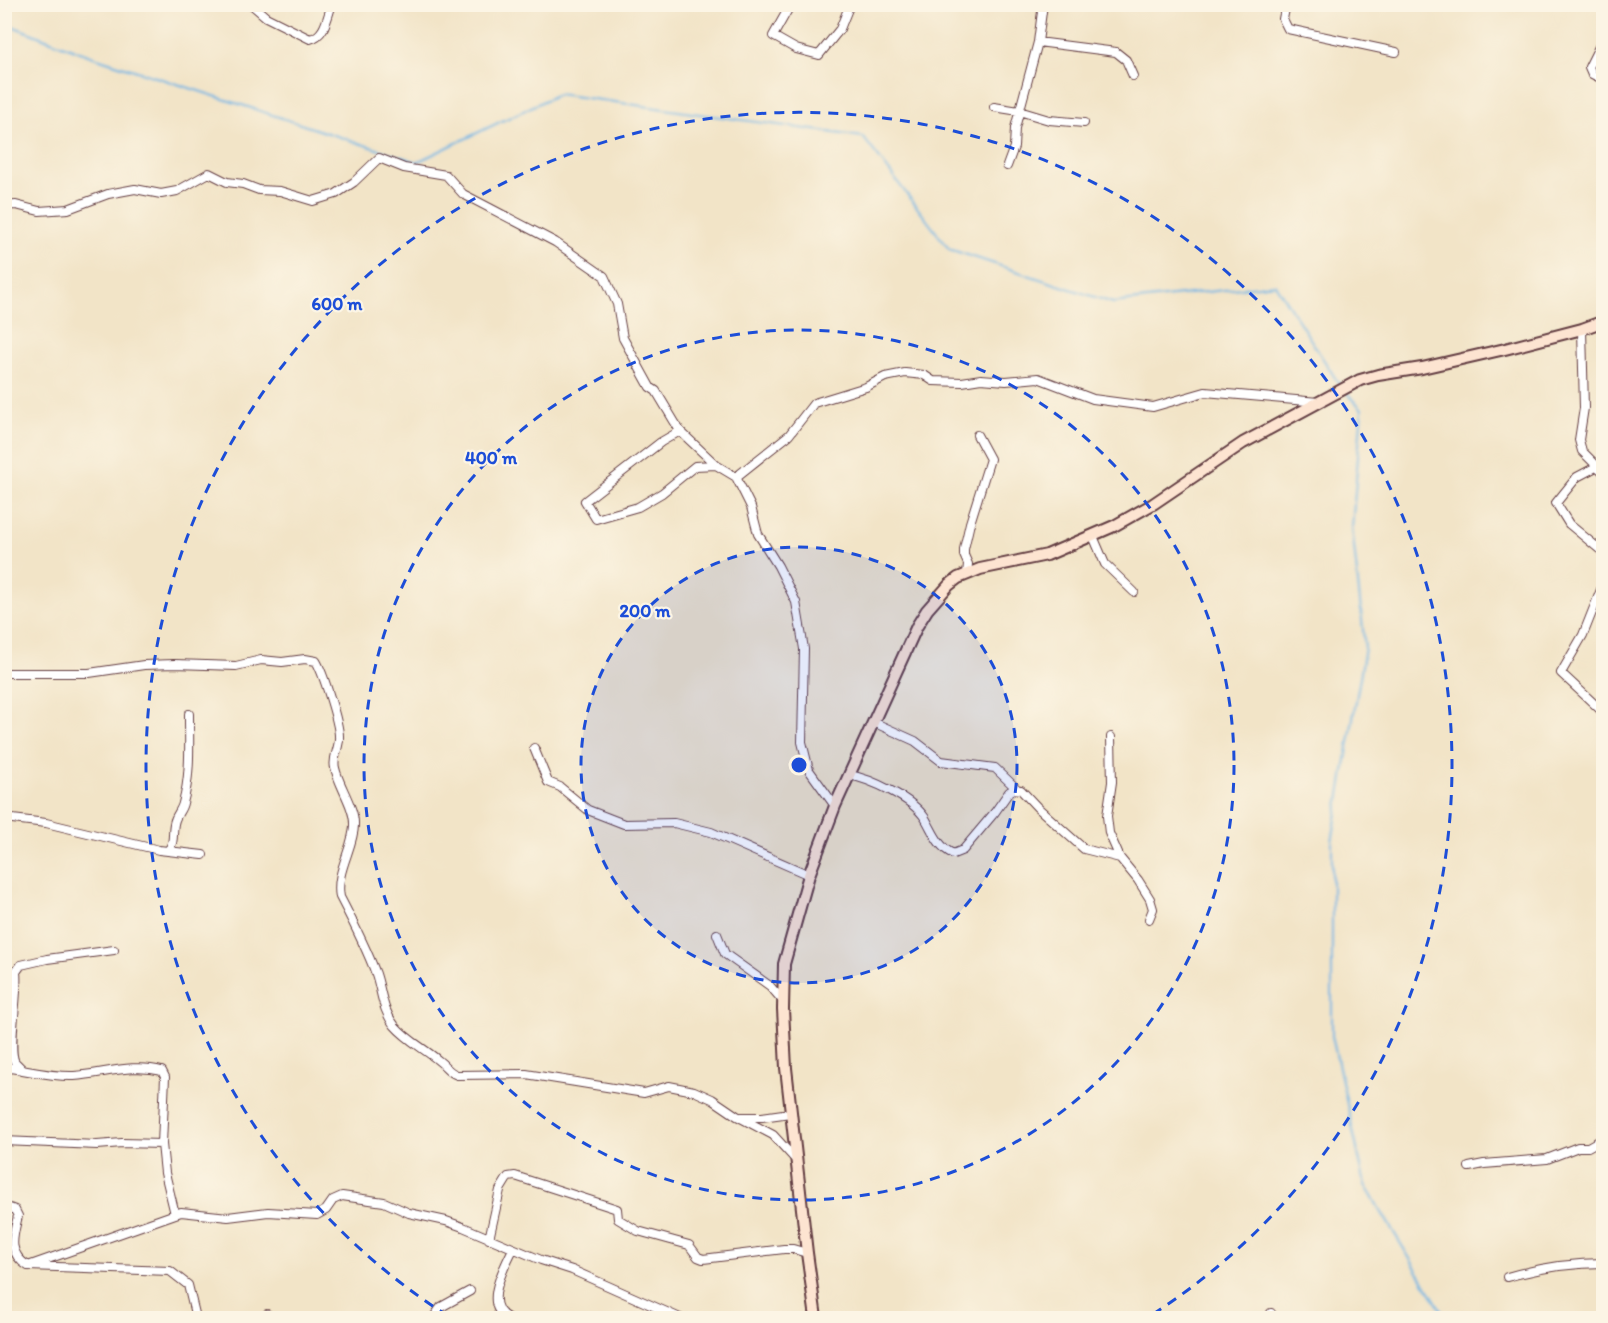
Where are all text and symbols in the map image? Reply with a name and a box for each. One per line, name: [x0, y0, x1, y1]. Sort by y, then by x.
text: 600 m: [312, 293, 363, 315]
text: 400 m: [465, 447, 518, 469]
text: 200 m: [620, 600, 671, 622]
centre of rings: [789, 755, 809, 775]

